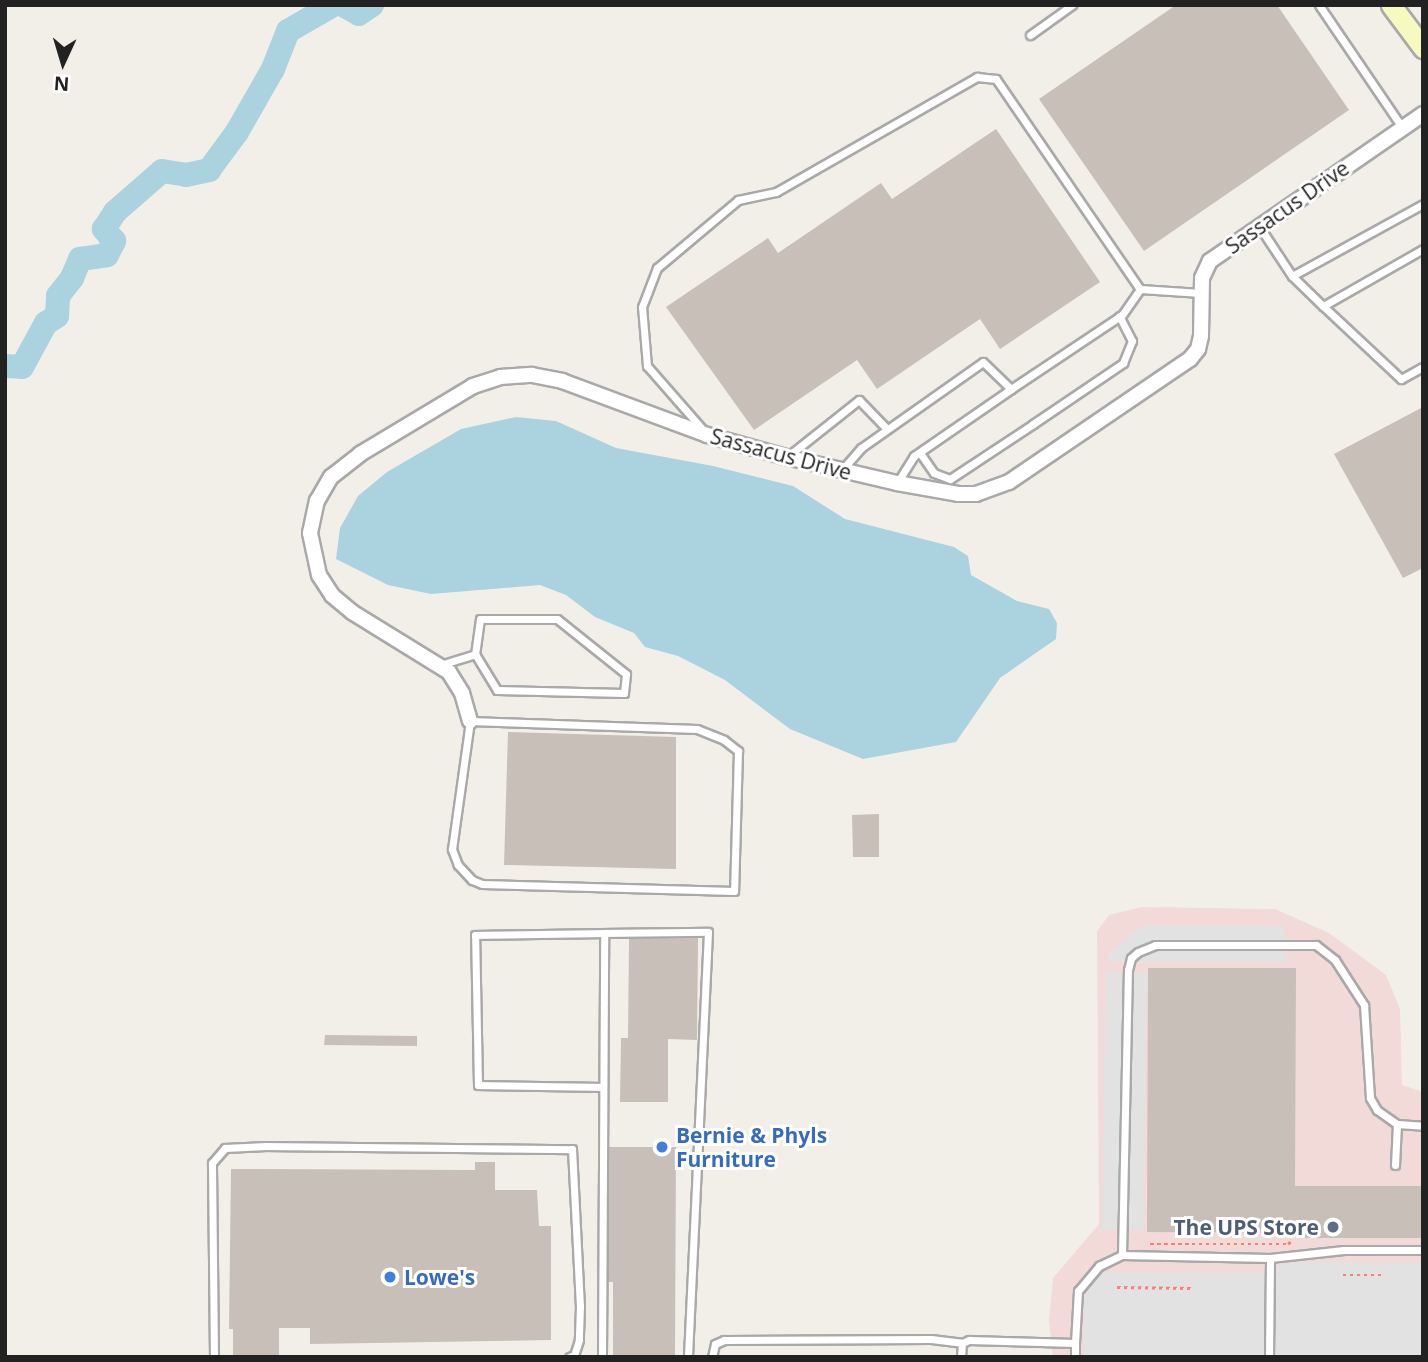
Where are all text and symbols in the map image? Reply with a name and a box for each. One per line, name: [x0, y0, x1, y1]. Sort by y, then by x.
north arrow: [28, 28, 98, 98]
text: N: [53, 70, 70, 97]
street label: Sassacus Drive: [1221, 155, 1353, 259]
street label: Sassacus Drive: [708, 423, 854, 485]
place label: Bernie & Phyls Furniture: [676, 1122, 827, 1172]
marker: Bernie & Phyls Furniture: [654, 1139, 670, 1155]
place label: The UPS Store: [1173, 1214, 1319, 1240]
marker: The UPS Store: [1325, 1219, 1341, 1235]
place label: Lowe's: [404, 1264, 475, 1290]
marker: Lowe's: [382, 1269, 398, 1285]

